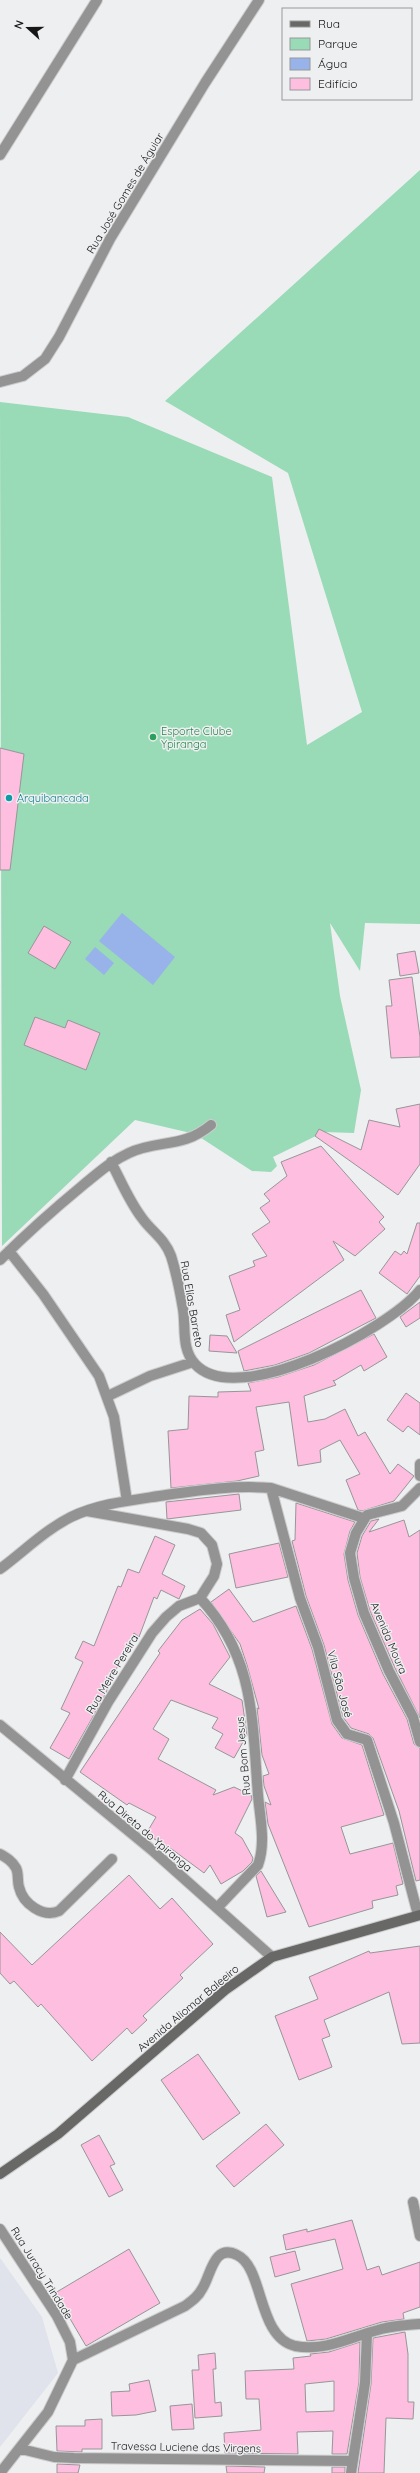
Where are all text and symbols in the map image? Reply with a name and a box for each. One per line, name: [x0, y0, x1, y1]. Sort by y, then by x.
north arrow: [8, 8, 48, 48]
legend: [282, 8, 412, 100]
text: Rua: [318, 16, 340, 31]
text: N: [11, 18, 27, 31]
text: Parque: [318, 36, 358, 51]
text: Água: [318, 56, 347, 71]
text: Edifício: [318, 76, 358, 91]
street label: Rua José Gomes de Águiar: [83, 129, 167, 256]
place label: Esporte Clube Ypiranga: [161, 724, 232, 751]
marker: Esporte Clube Ypiranga: [148, 732, 158, 742]
place label: Arquibancada: [17, 791, 89, 805]
marker: Arquibancada: [4, 793, 14, 803]
street label: Rua Elías Barreto: [177, 1260, 207, 1349]
street label: Avenida Moura: [368, 1600, 410, 1676]
street label: Rua Meire Pereira: [83, 1632, 141, 1716]
street label: Vila São José: [324, 1649, 356, 1719]
street label: Rua Bom Jesus: [233, 1716, 253, 1796]
street label: Rua Direta do Ypiranga: [95, 1787, 195, 1875]
street label: Avenida Aliomar Baleeiro: [134, 1961, 242, 2055]
street label: Rua Juracy Trindade: [8, 2224, 76, 2322]
street label: Travessa Luciene das Virgens: [111, 2439, 261, 2455]

